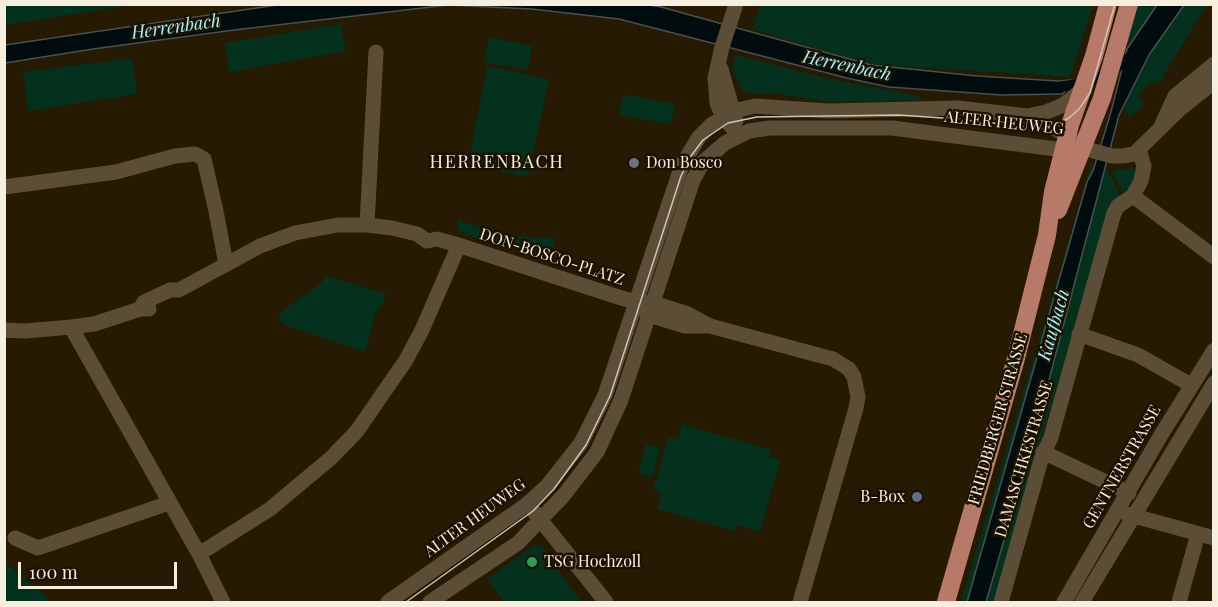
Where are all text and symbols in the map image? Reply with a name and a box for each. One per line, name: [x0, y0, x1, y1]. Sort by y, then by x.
water label: Herrenbach: [130, 10, 222, 44]
water label: Herrenbach: [801, 46, 893, 86]
street label: ALTER HEUWEG: [943, 107, 1065, 139]
district label: HERRENBACH: [430, 151, 564, 173]
place label: Don Bosco: [646, 153, 722, 173]
marker: Don Bosco: [627, 156, 641, 170]
street label: DON-BOSCO-PLATZ: [477, 225, 627, 289]
water label: Kaufbach: [1034, 287, 1074, 363]
street label: FRIEDBERGER STRASSE: [964, 331, 1032, 507]
street label: DAMASCHKESTRASSE: [991, 378, 1057, 540]
street label: GENTNERSTRASSE: [1079, 402, 1165, 532]
street label: ALTER HEUWEG: [421, 475, 529, 561]
place label: B-Box: [860, 487, 905, 507]
marker: B-Box: [910, 490, 924, 504]
scale bar: [21, 550, 180, 588]
place label: TSG Hochzoll: [544, 552, 641, 572]
marker: TSG Hochzoll: [525, 555, 539, 569]
text: 100 m: [29, 560, 78, 584]

